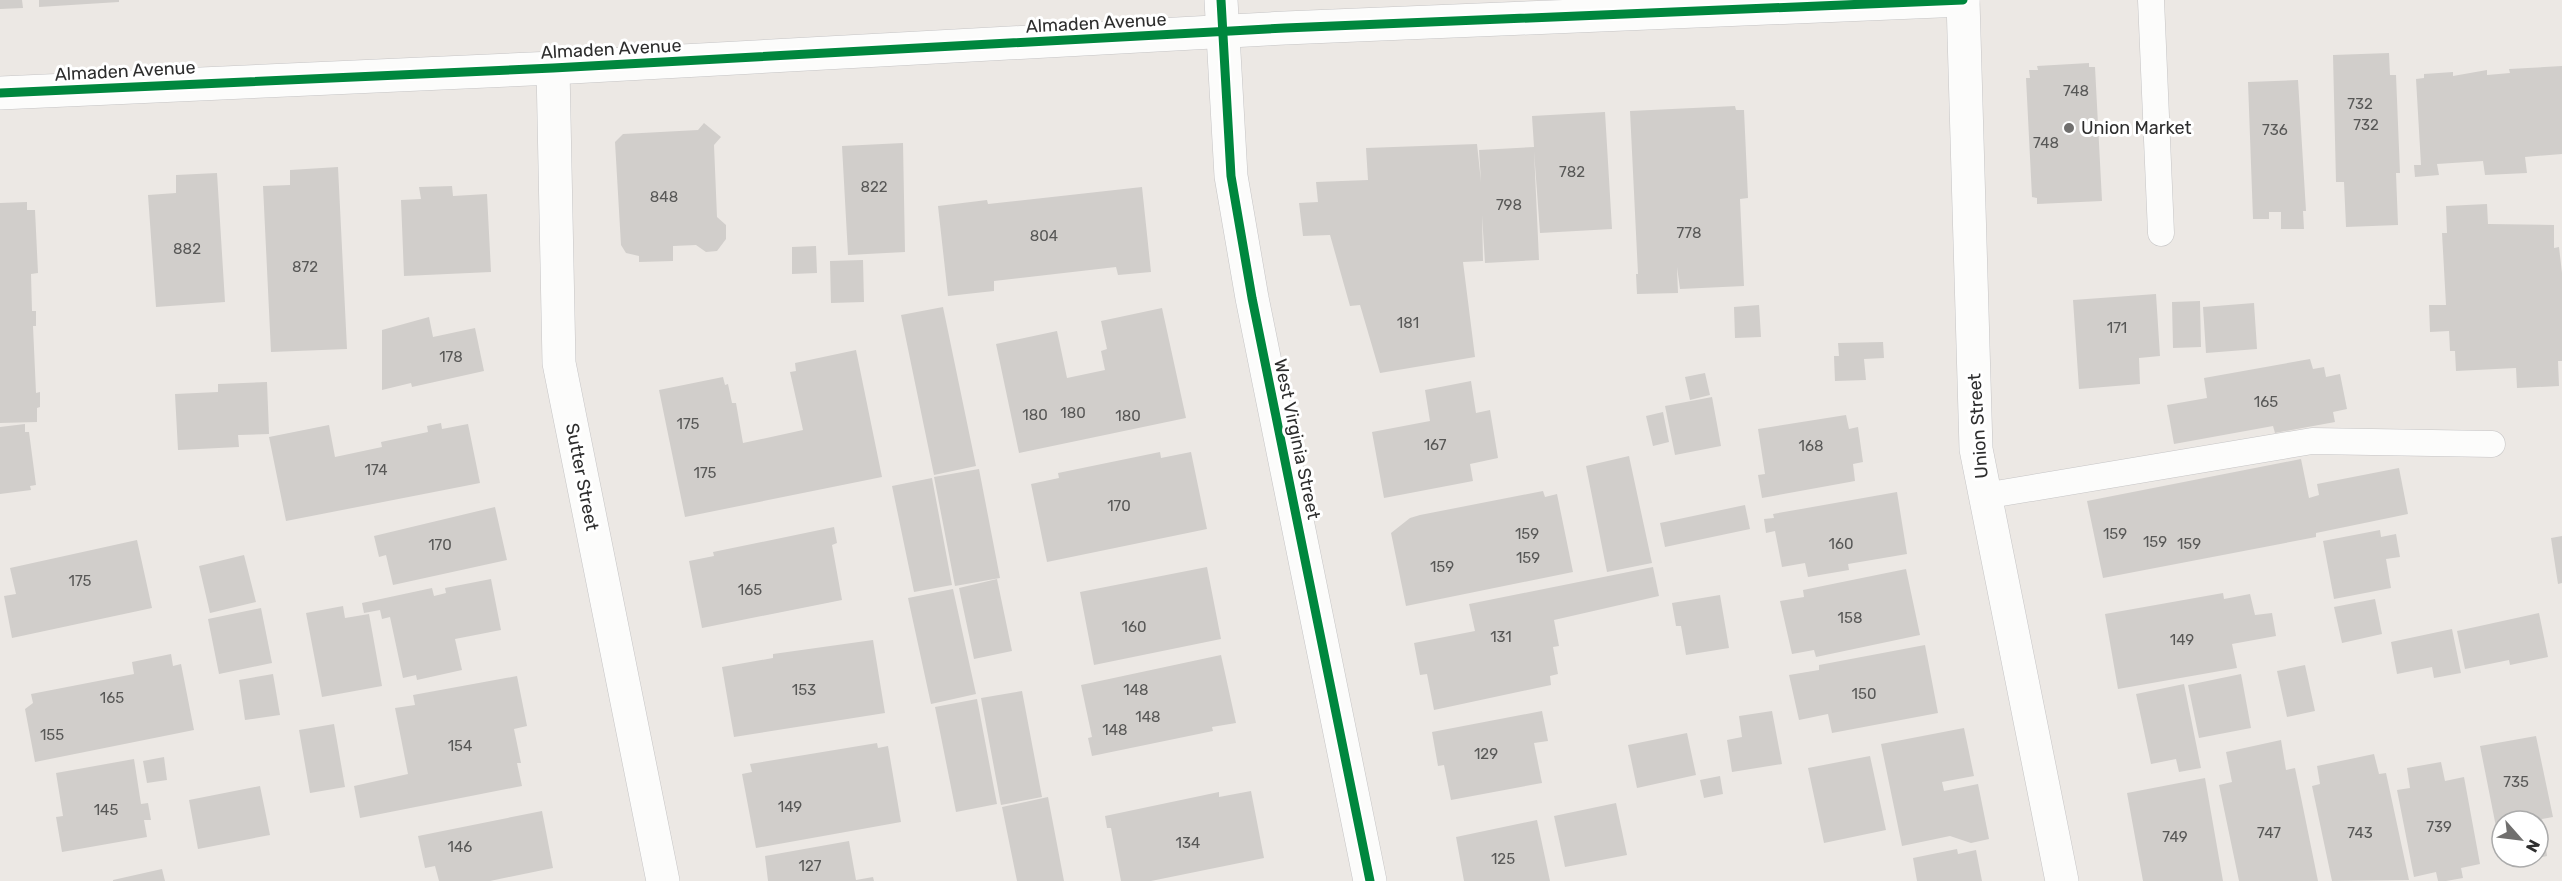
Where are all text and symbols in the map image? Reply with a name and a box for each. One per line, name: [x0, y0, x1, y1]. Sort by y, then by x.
street label: Almaden Avenue: [1025, 8, 1167, 38]
street label: Almaden Avenue: [540, 34, 682, 64]
street label: Almaden Avenue: [54, 56, 196, 86]
house number: 748: [2063, 82, 2089, 100]
house number: 732: [2347, 95, 2373, 113]
house number: 732: [2353, 116, 2379, 134]
place label: Union Market: [2081, 117, 2192, 139]
marker: Union Market: [2062, 121, 2076, 135]
house number: 736: [2262, 121, 2288, 139]
house number: 748: [2033, 134, 2059, 152]
house number: 782: [1559, 163, 1585, 181]
house number: 822: [860, 178, 888, 196]
house number: 848: [650, 188, 678, 206]
house number: 798: [1496, 196, 1522, 214]
house number: 778: [1677, 224, 1701, 242]
house number: 804: [1030, 227, 1058, 245]
house number: 882: [173, 240, 201, 258]
house number: 872: [292, 258, 318, 276]
house number: 181: [1397, 314, 1419, 332]
house number: 171: [2107, 319, 2127, 337]
house number: 178: [439, 348, 463, 366]
street label: West Virginia Street: [1269, 357, 1325, 521]
street label: Union Street: [1963, 373, 1993, 479]
house number: 165: [2254, 393, 2278, 411]
house number: 180: [1060, 404, 1086, 422]
house number: 180: [1022, 406, 1048, 424]
house number: 180: [1115, 407, 1141, 425]
house number: 175: [676, 415, 700, 433]
street label: Sutter Street: [561, 421, 603, 533]
house number: 167: [1424, 436, 1447, 454]
house number: 168: [1798, 437, 1824, 455]
house number: 174: [365, 461, 387, 479]
house number: 175: [693, 464, 717, 482]
house number: 170: [1107, 497, 1131, 515]
house number: 159: [1515, 525, 1539, 543]
house number: 159: [2103, 525, 2127, 543]
house number: 159: [2143, 533, 2167, 551]
house number: 160: [1829, 535, 1854, 553]
house number: 159: [2177, 535, 2201, 553]
house number: 170: [428, 536, 452, 554]
house number: 159: [1516, 549, 1540, 567]
house number: 159: [1430, 558, 1454, 576]
house number: 175: [68, 572, 92, 590]
house number: 165: [738, 581, 762, 599]
house number: 158: [1838, 609, 1862, 627]
house number: 160: [1122, 618, 1147, 636]
house number: 131: [1490, 628, 1512, 646]
house number: 149: [2170, 631, 2194, 649]
house number: 153: [792, 681, 816, 699]
house number: 148: [1123, 681, 1149, 699]
house number: 150: [1852, 685, 1876, 703]
house number: 165: [100, 689, 124, 707]
house number: 148: [1135, 708, 1161, 726]
house number: 148: [1102, 721, 1128, 739]
house number: 155: [40, 726, 64, 744]
house number: 154: [448, 737, 472, 755]
house number: 129: [1474, 745, 1498, 763]
house number: 735: [2503, 773, 2529, 791]
house number: 149: [778, 798, 802, 816]
house number: 145: [94, 801, 118, 819]
north arrow: [2490, 809, 2550, 869]
house number: 739: [2426, 818, 2452, 836]
house number: 747: [2257, 824, 2281, 842]
house number: 743: [2347, 824, 2373, 842]
house number: 749: [2162, 828, 2188, 846]
house number: 134: [1176, 834, 1200, 852]
text: N: [2522, 836, 2544, 855]
house number: 146: [448, 838, 472, 856]
house number: 125: [1491, 850, 1515, 868]
house number: 127: [799, 857, 822, 875]

